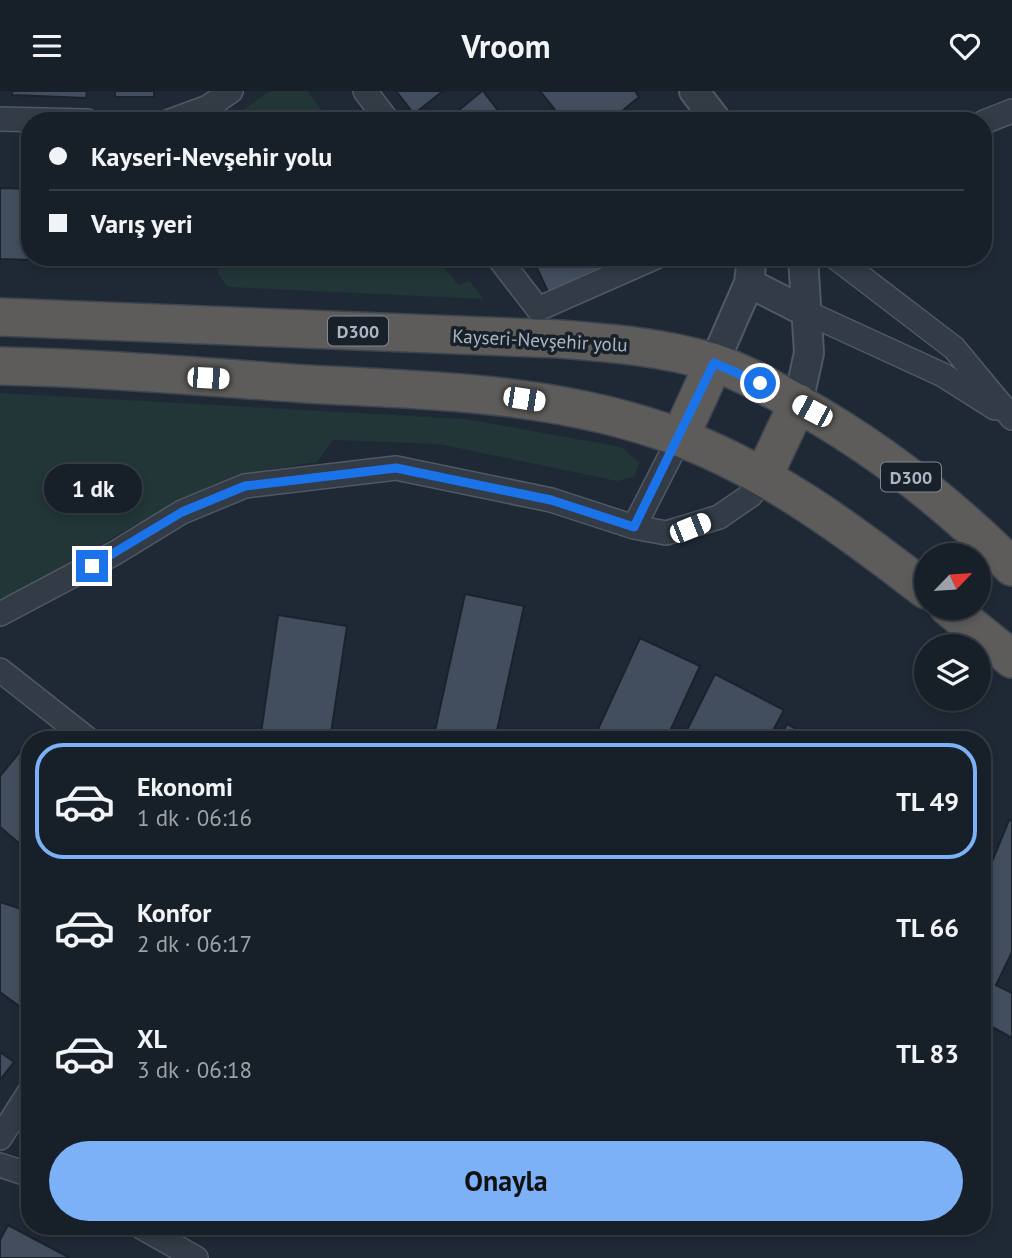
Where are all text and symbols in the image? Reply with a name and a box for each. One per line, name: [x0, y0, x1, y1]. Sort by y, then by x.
text: Vroom: [462, 25, 550, 67]
icon: menu: [28, 27, 66, 65]
icon: heart: [946, 27, 984, 65]
text: Kayseri-Nevşehir yolu: [91, 140, 332, 173]
text: Varış yeri: [91, 207, 193, 240]
road number: D300: [328, 317, 388, 345]
street label: Kayseri-Nevşehir yolu: [452, 323, 628, 357]
car: [187, 366, 230, 390]
route start: [744, 367, 776, 399]
car: [502, 385, 547, 413]
car: [789, 392, 836, 430]
road number: D300: [881, 463, 941, 491]
callout: 1 dk: [43, 465, 141, 513]
text: 1 dk: [72, 474, 114, 503]
car: [667, 510, 714, 546]
north arrow: [914, 543, 990, 619]
map controls: [914, 543, 991, 711]
route end: [76, 550, 108, 582]
button: layers: [914, 634, 991, 711]
icon: car: [53, 770, 116, 833]
text: Ekonomi: [137, 770, 233, 803]
text: TL 49: [896, 785, 959, 818]
text: 1 dk · 06:16: [137, 803, 252, 832]
icon: car: [53, 896, 116, 959]
text: Konfor: [137, 896, 211, 929]
text: TL 66: [896, 911, 959, 944]
text: 2 dk · 06:17: [137, 929, 252, 958]
icon: car: [53, 1022, 116, 1085]
text: XL: [137, 1022, 167, 1055]
text: TL 83: [896, 1037, 959, 1070]
text: 3 dk · 06:18: [137, 1055, 252, 1084]
button: Onayla: [49, 1141, 963, 1221]

